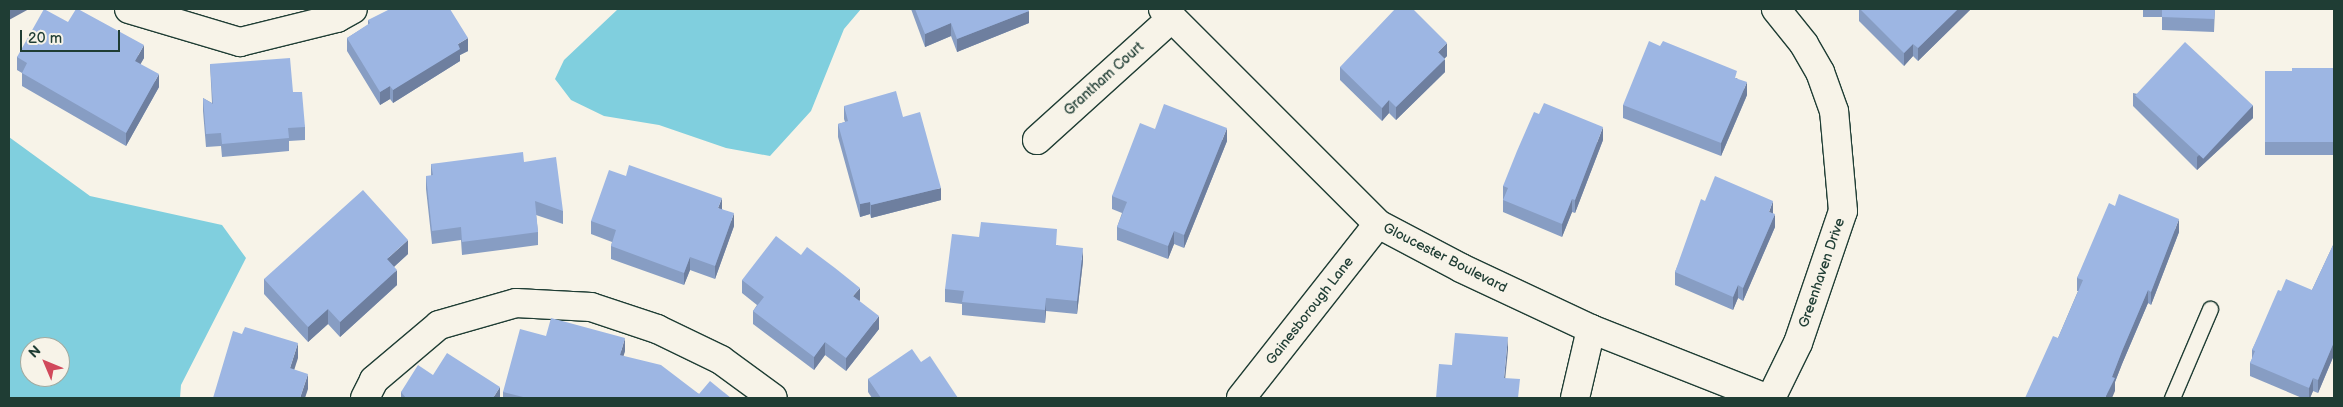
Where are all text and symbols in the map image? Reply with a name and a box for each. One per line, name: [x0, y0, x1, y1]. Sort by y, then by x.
scale bar: [22, 20, 122, 52]
text: 20 m: [28, 29, 62, 48]
street label: Grantham Court: [1061, 39, 1147, 119]
street label: Greenhaven Drive: [1795, 216, 1849, 330]
street label: Gloucester Boulevard: [1380, 220, 1510, 296]
street label: Gainesborough Lane: [1263, 254, 1357, 368]
north arrow: [20, 337, 70, 387]
text: N: [25, 342, 44, 361]

